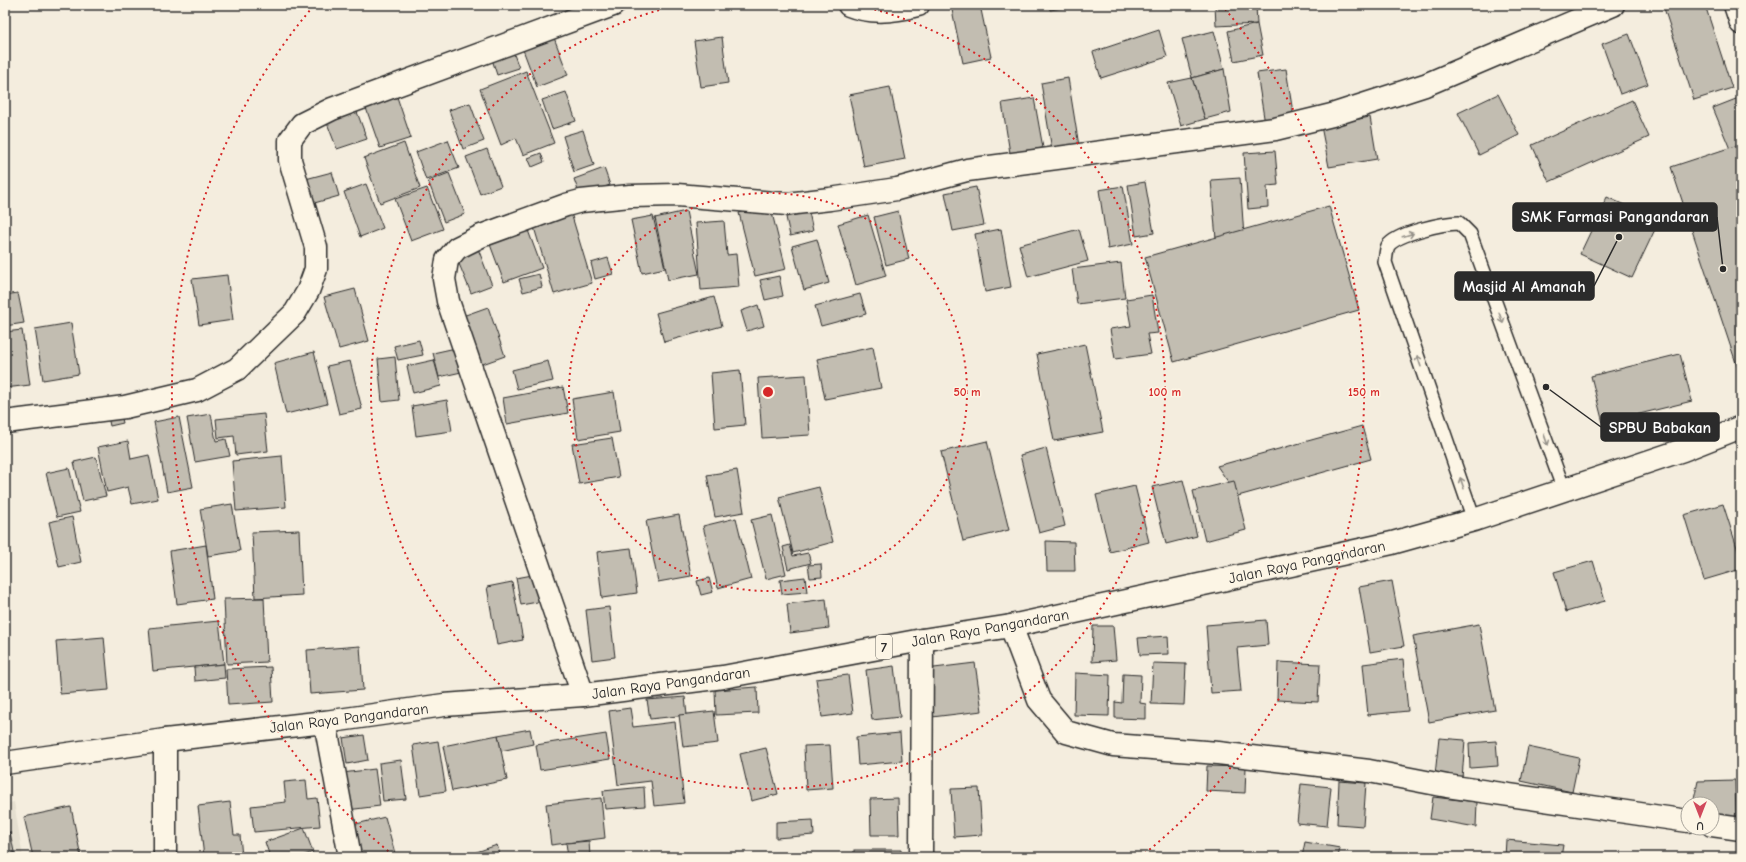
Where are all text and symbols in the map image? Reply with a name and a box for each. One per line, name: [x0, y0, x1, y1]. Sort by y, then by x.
callout: SMK Farmasi Pangandaran: [1513, 203, 1717, 231]
text: SMK Farmasi Pangandaran: [1521, 208, 1709, 226]
one-way arrow: [1401, 231, 1414, 238]
callout: Masjid Al Amanah: [1455, 272, 1594, 300]
text: Masjid Al Amanah: [1462, 278, 1586, 296]
one-way arrow: [1498, 311, 1505, 324]
one-way arrow: [1415, 354, 1422, 367]
centre of rings: [761, 385, 775, 399]
text: 50 m: [953, 385, 981, 399]
text: 100 m: [1149, 385, 1181, 399]
text: 150 m: [1348, 385, 1380, 399]
callout: SPBU Babakan: [1601, 413, 1719, 441]
text: SPBU Babakan: [1609, 419, 1711, 437]
one-way arrow: [1542, 433, 1550, 445]
one-way arrow: [1457, 478, 1465, 490]
street label: Jalan Raya Pangandaran: [1227, 537, 1387, 587]
street label: Jalan Raya Pangandaran: [910, 605, 1070, 651]
road number: 7: [876, 635, 892, 659]
street label: Jalan Raya Pangandaran: [591, 663, 751, 703]
street label: Jalan Raya Pangandaran: [269, 699, 429, 737]
north arrow: [1680, 796, 1720, 836]
text: U: [1696, 819, 1704, 832]

